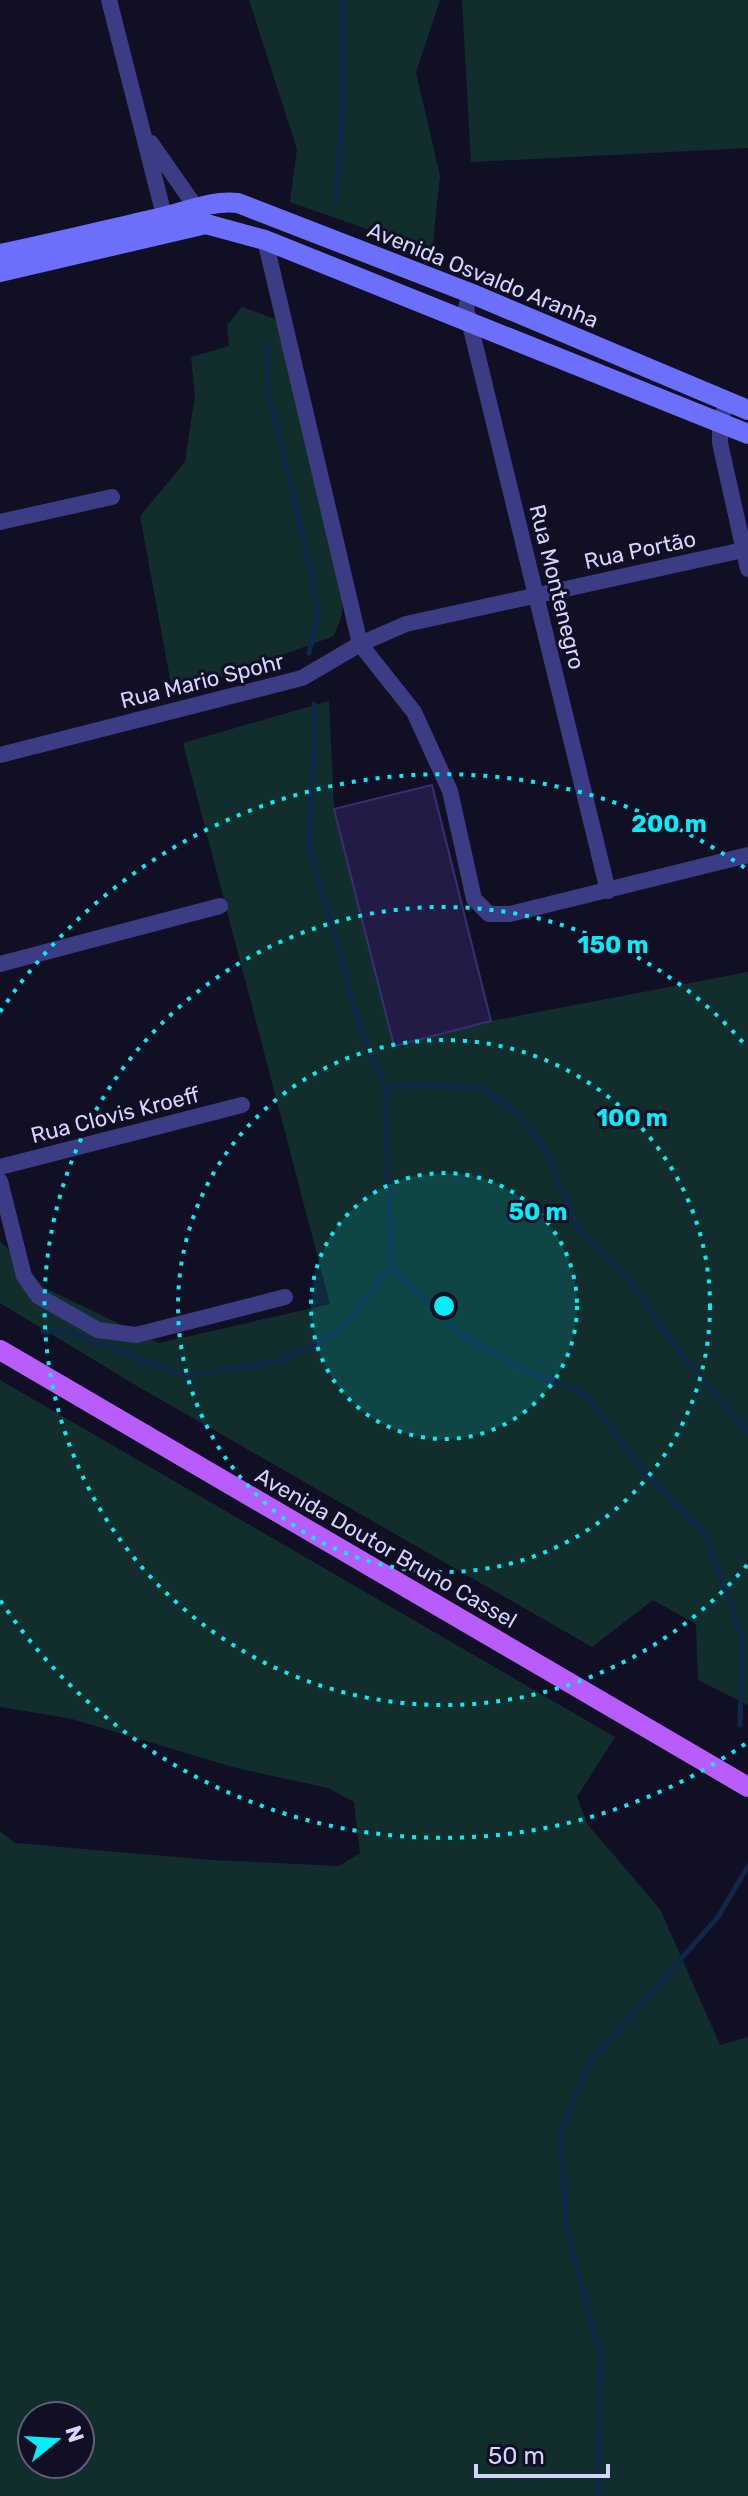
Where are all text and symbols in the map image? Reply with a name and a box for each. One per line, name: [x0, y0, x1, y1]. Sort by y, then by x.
street label: Avenida Osvaldo Aranha: [363, 216, 603, 334]
street label: Rua Montenegro: [523, 502, 591, 672]
street label: Rua Portão: [582, 525, 698, 575]
street label: Rua Mario Spohr: [117, 647, 287, 714]
text: 200 m: [631, 810, 707, 838]
text: 150 m: [578, 931, 648, 959]
street label: Rua Clovis Kroeff: [28, 1081, 203, 1149]
text: 100 m: [596, 1104, 668, 1132]
text: 50 m: [509, 1198, 567, 1226]
centre of rings: [430, 1292, 458, 1320]
street label: Avenida Doutor Bruno Cassel: [250, 1462, 522, 1634]
north arrow: [16, 2400, 96, 2480]
text: N: [59, 2422, 90, 2446]
scale bar: [476, 2428, 608, 2478]
text: 50 m: [488, 2442, 545, 2470]

